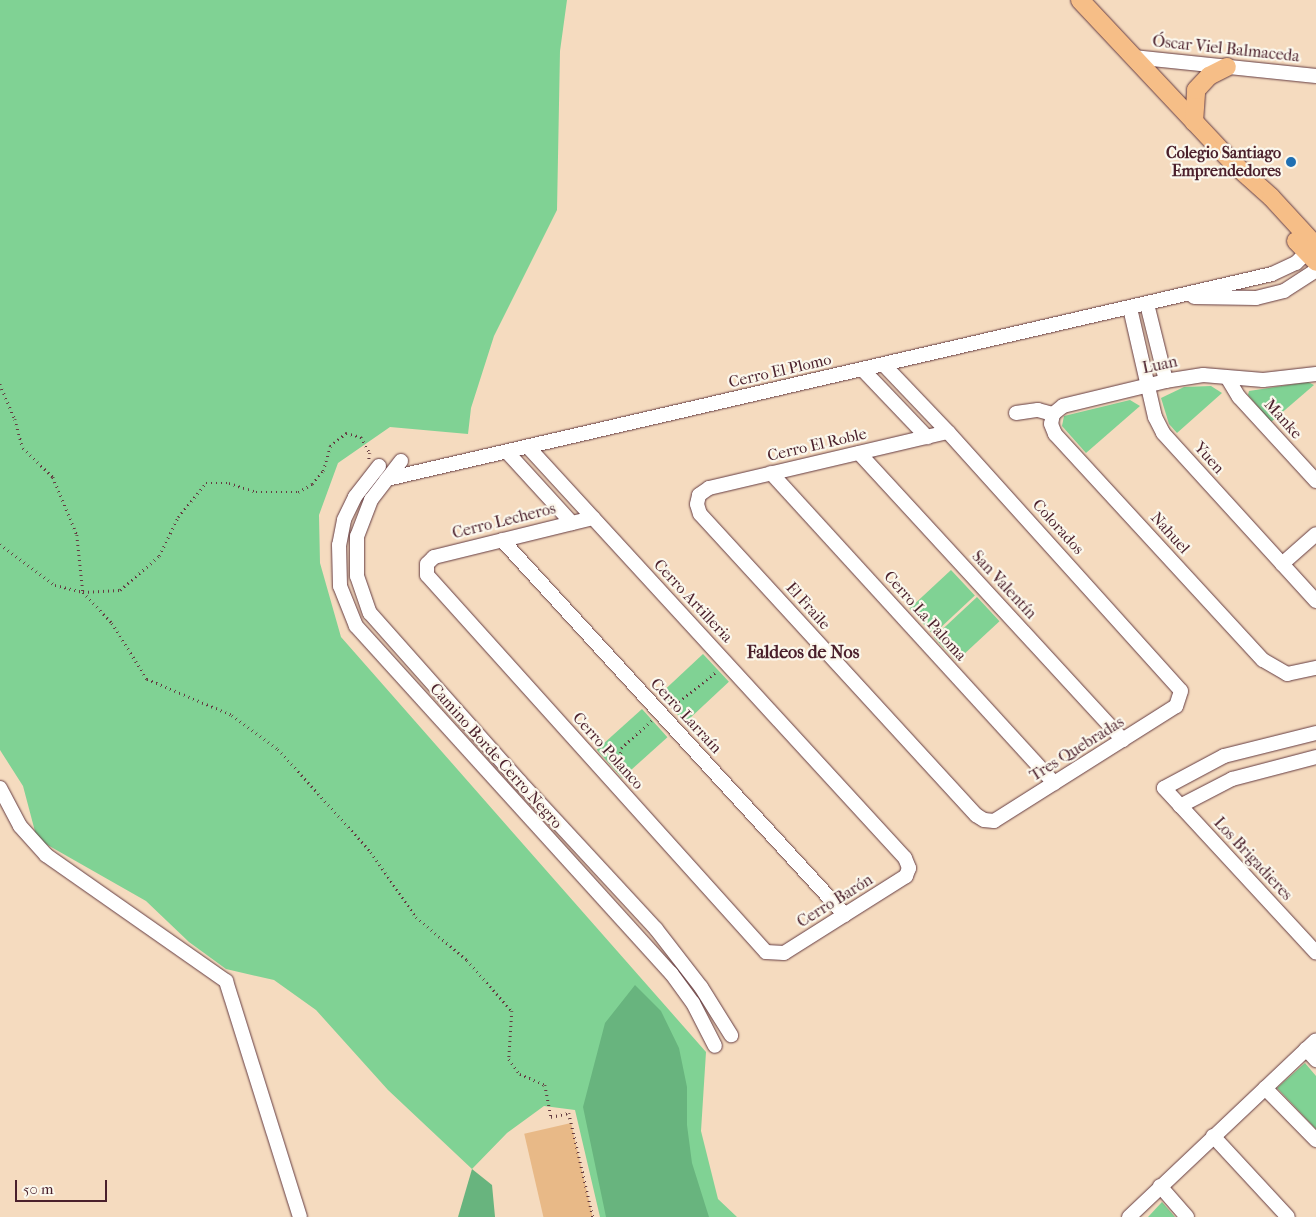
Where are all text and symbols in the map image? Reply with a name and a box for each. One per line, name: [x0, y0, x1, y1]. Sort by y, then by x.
street label: Óscar Viel Balmaceda: [1151, 32, 1301, 66]
place label: Colegio Santiago Emprendedores: [1166, 143, 1281, 181]
marker: Colegio Santiago Emprendedores: [1285, 156, 1297, 168]
street label: Cerro El Plomo: [727, 350, 833, 392]
street label: Luan: [1141, 352, 1179, 378]
street label: Manke: [1260, 395, 1306, 443]
street label: Cerro El Roble: [766, 424, 868, 466]
street label: Yuen: [1190, 438, 1228, 478]
street label: Colorados: [1028, 495, 1088, 559]
street label: Cerro Lecheros: [450, 499, 558, 543]
street label: Nahuel: [1146, 508, 1194, 558]
street label: San Valentín: [968, 547, 1040, 623]
street label: Cerro Artilleria: [649, 555, 737, 647]
street label: Cerro La Paloma: [880, 567, 970, 665]
street label: El Fraile: [782, 578, 834, 634]
district label: Faldeos de Nos: [747, 642, 859, 664]
street label: Cerro Larraín: [646, 674, 726, 758]
street label: Camino Borde Cerro Negro: [426, 679, 566, 833]
street label: Cerro Polanco: [568, 708, 648, 794]
street label: Tres Quebradas: [1026, 712, 1128, 786]
street label: Los Brigadieres: [1210, 813, 1296, 905]
street label: Cerro Barón: [794, 870, 876, 932]
scale bar: [18, 1170, 110, 1202]
text: 50 m: [23, 1180, 53, 1198]

